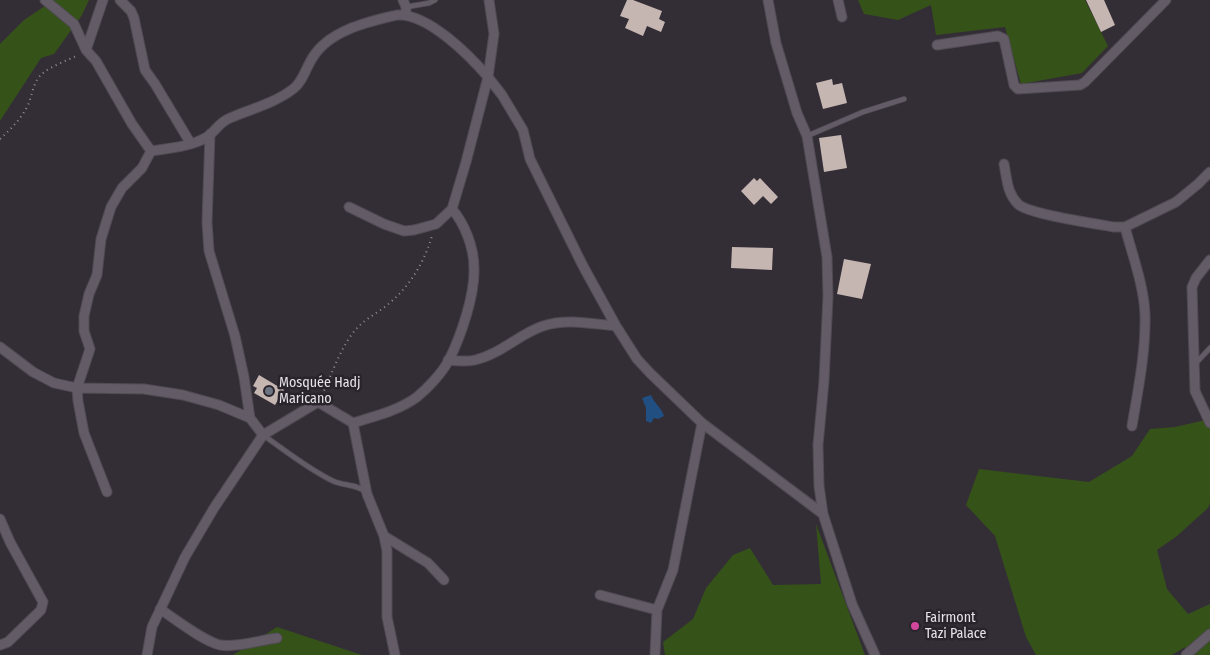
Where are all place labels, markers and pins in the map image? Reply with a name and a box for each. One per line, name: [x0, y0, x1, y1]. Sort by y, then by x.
place label: Mosquée Hadj Maricano: [279, 375, 361, 408]
marker: Mosquée Hadj Maricano: [263, 385, 275, 397]
place label: Fairmont Tazi Palace: [925, 610, 986, 642]
marker: Fairmont Tazi Palace: [909, 620, 921, 632]

